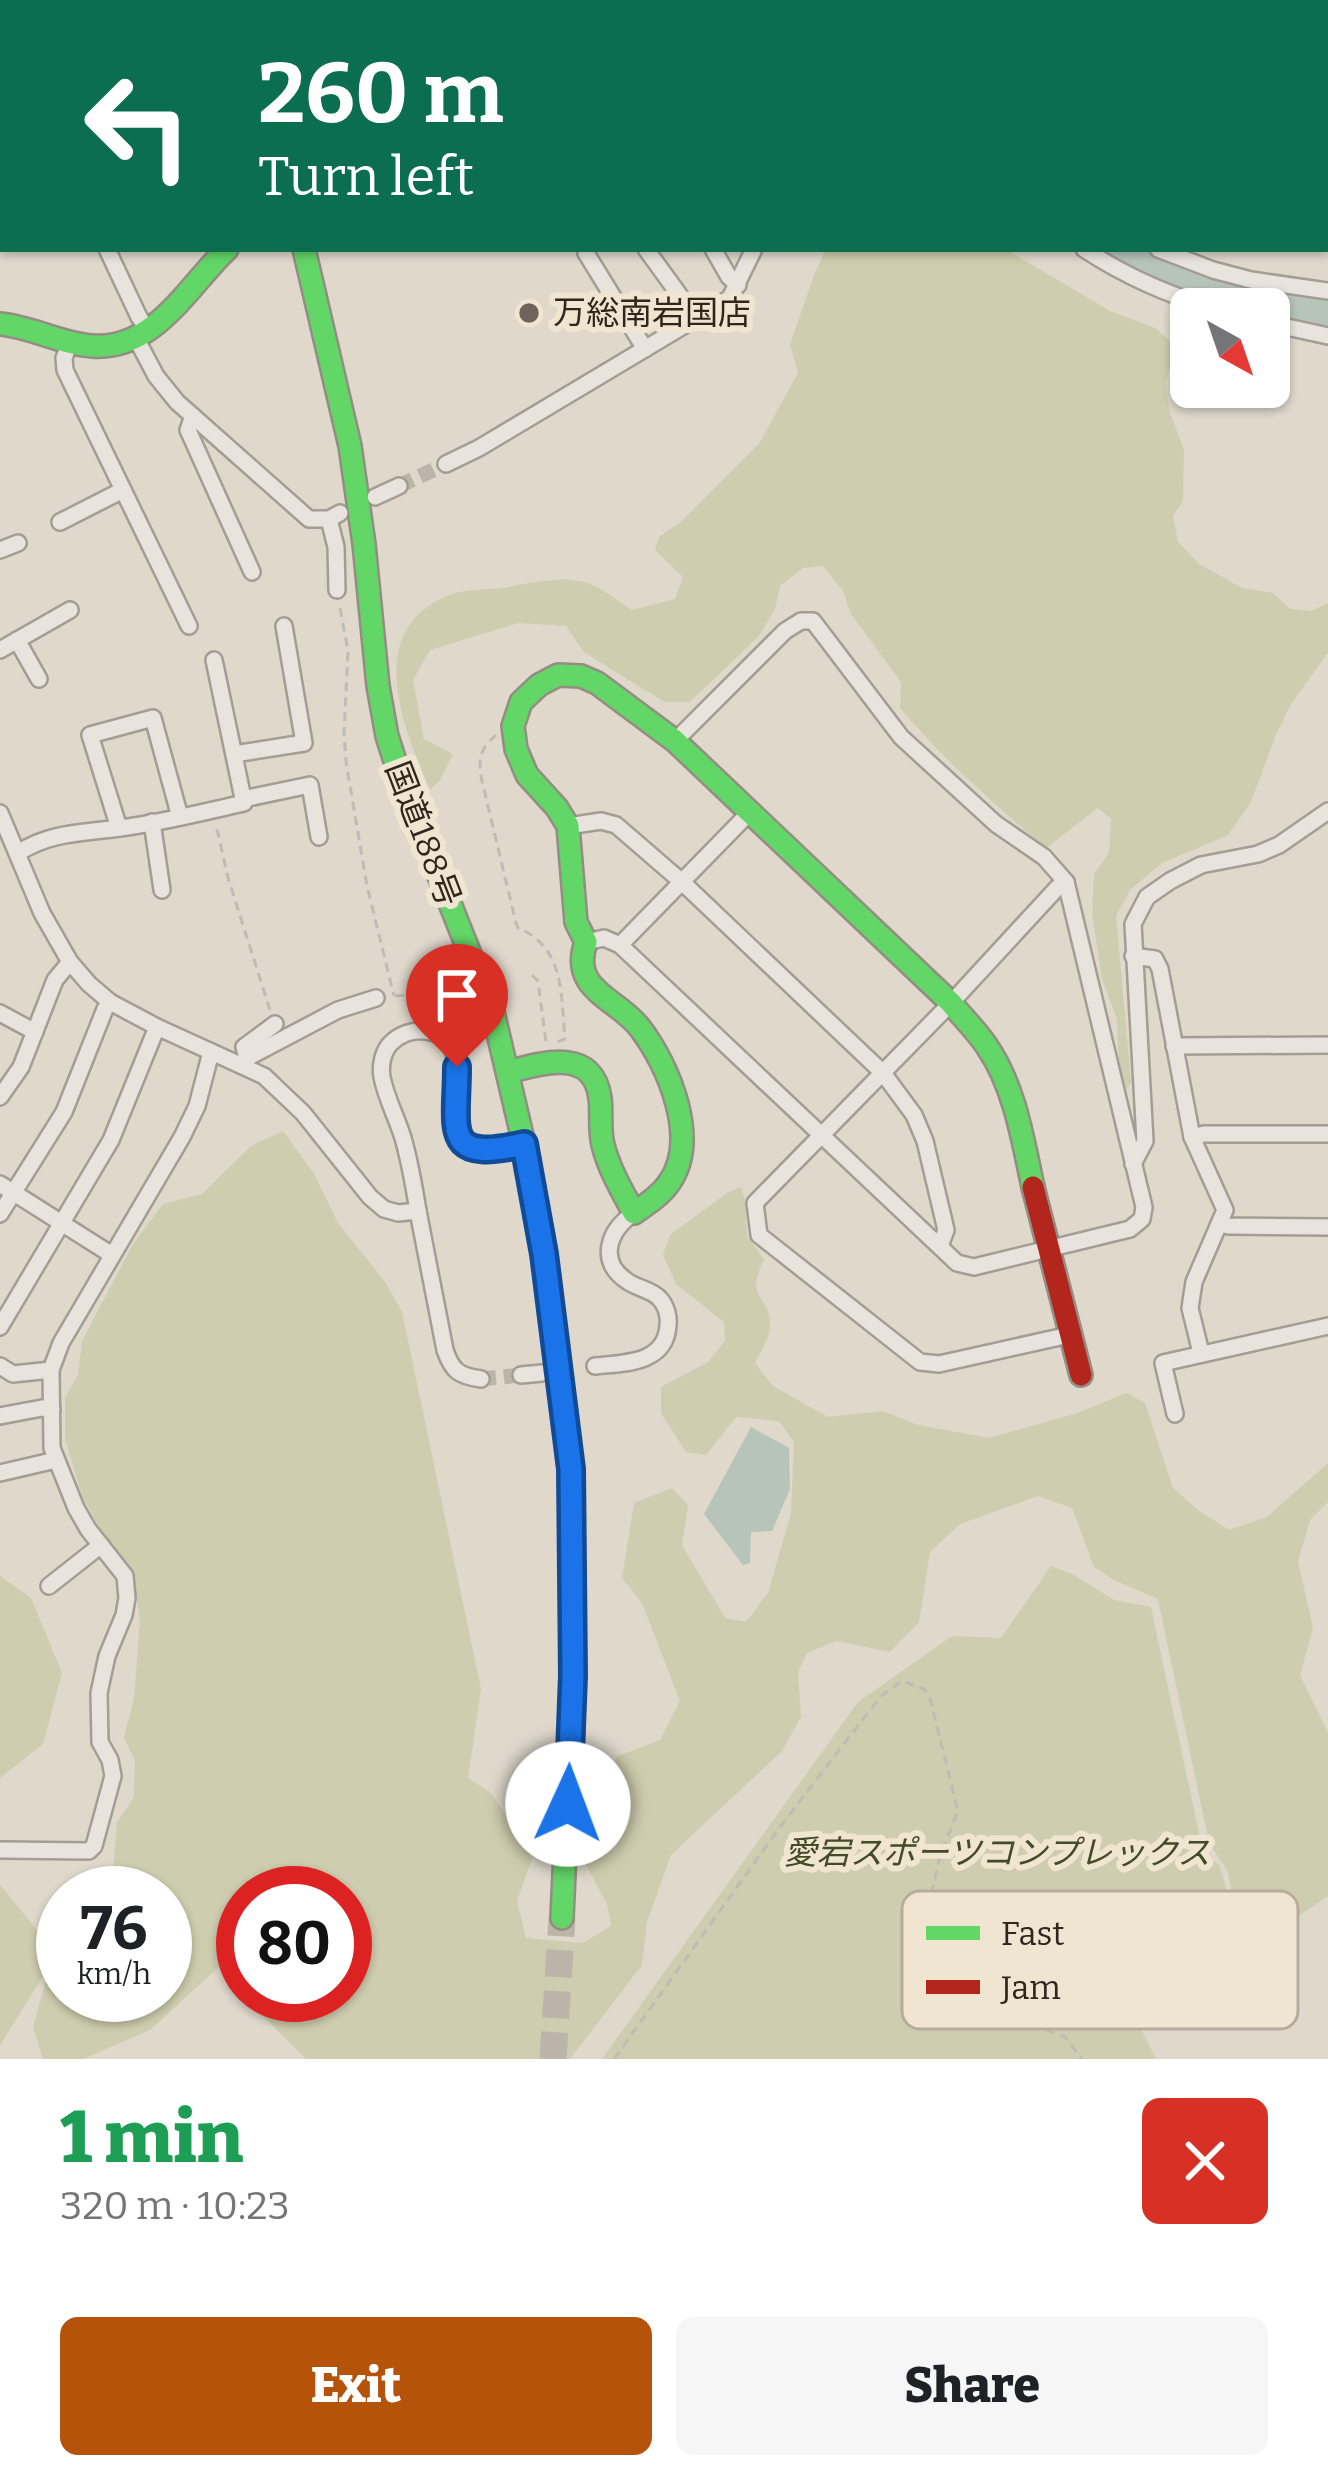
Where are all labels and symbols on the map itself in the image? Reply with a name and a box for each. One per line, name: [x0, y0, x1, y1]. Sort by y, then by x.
north arrow: [1170, 288, 1290, 408]
place label: 万総南岩国店: [553, 293, 751, 333]
marker: 万総南岩国店: [516, 300, 542, 326]
street label: 国道188号: [377, 756, 469, 912]
pin: [406, 944, 508, 1067]
position arrow: [505, 1741, 631, 1867]
park label: 愛宕スポーツコンプレックス: [784, 1833, 1210, 1873]
speed limit sign: 80: [216, 1866, 372, 2022]
legend: [902, 1891, 1298, 2029]
text: Fast: [1001, 1914, 1064, 1954]
text: Jam: [1000, 1968, 1061, 2008]

